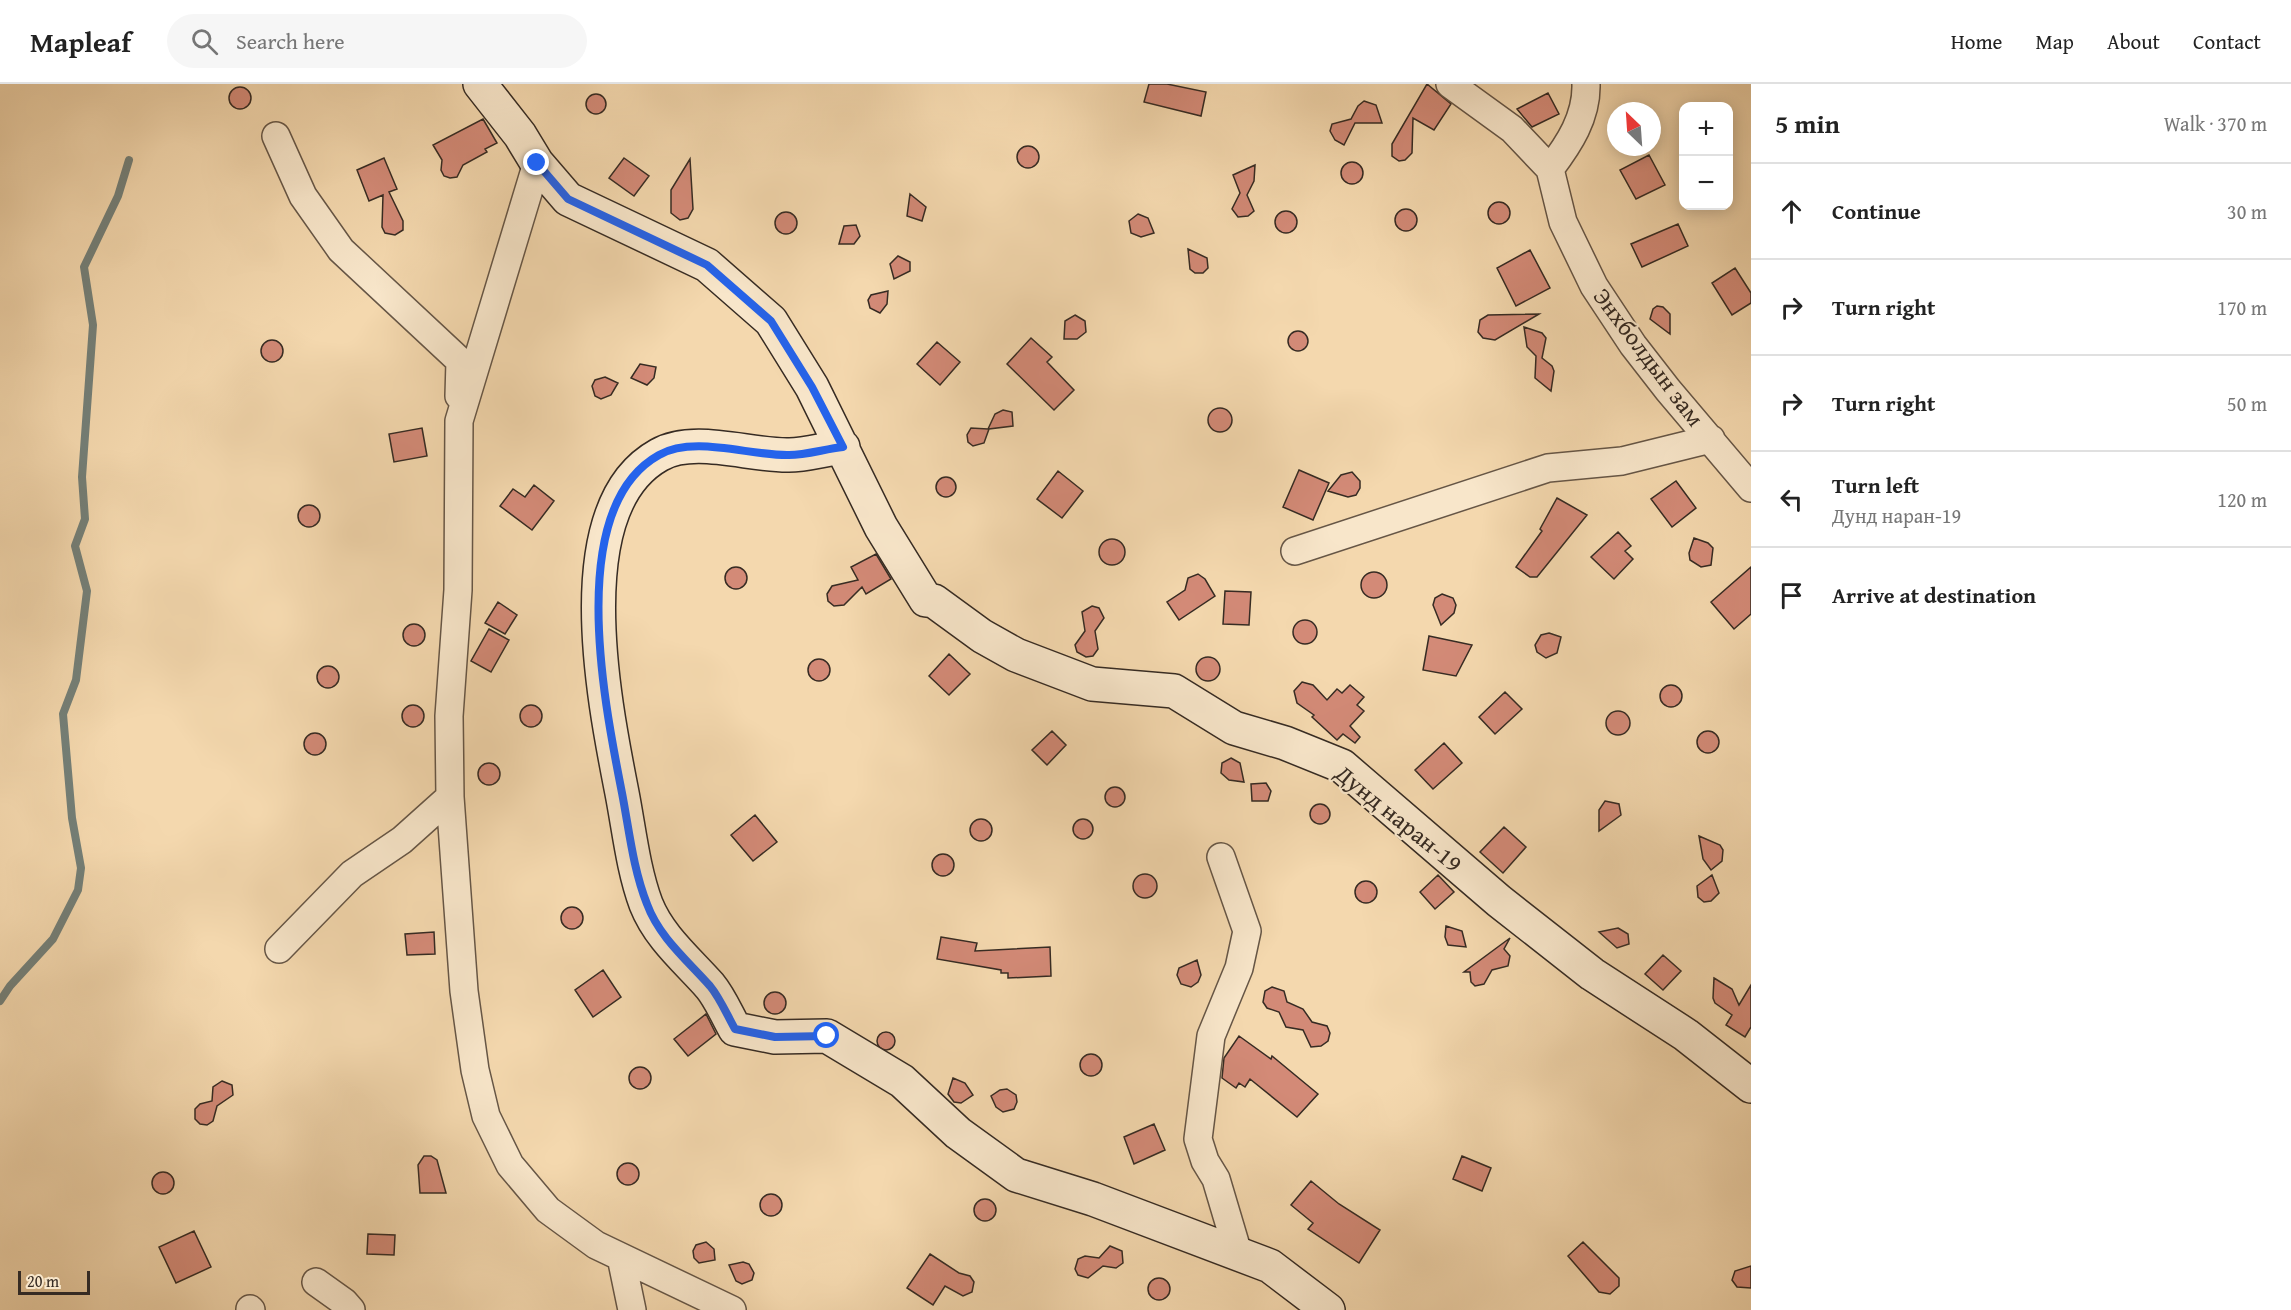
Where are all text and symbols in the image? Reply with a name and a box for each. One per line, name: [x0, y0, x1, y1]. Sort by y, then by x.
search box: [167, 14, 587, 68]
text: Mapleaf: [30, 21, 131, 62]
icon: search: [188, 25, 221, 58]
text: Search here: [236, 25, 345, 57]
text: Home: [1951, 26, 2002, 57]
text: Map: [2035, 26, 2074, 57]
text: About: [2107, 26, 2160, 57]
text: Contact: [2193, 26, 2261, 57]
north arrow: [1607, 102, 1661, 156]
map controls: [1679, 102, 1733, 210]
button: +: [1679, 102, 1733, 156]
text: 5 min: [1775, 104, 1840, 143]
text: Walk · 370 m: [2164, 109, 2267, 138]
route end: [523, 149, 549, 175]
button: −: [1679, 156, 1733, 210]
icon: ahead: [1775, 195, 1808, 228]
text: Continue: [1832, 195, 1921, 227]
text: 30 m: [2227, 197, 2267, 226]
street label: Энхболдын зам: [1585, 280, 1713, 434]
icon: right: [1775, 291, 1808, 324]
text: Turn right: [1832, 291, 1935, 323]
text: 170 m: [2217, 293, 2267, 322]
icon: right: [1775, 387, 1808, 420]
text: Turn right: [1832, 387, 1935, 419]
text: 50 m: [2227, 389, 2267, 418]
text: Turn left: [1832, 469, 1919, 501]
icon: left: [1775, 483, 1808, 516]
text: 120 m: [2217, 485, 2267, 514]
text: Дунд наран-19: [1832, 501, 1961, 530]
icon: arrive: [1775, 579, 1808, 612]
text: Arrive at destination: [1832, 579, 2036, 611]
street label: Дунд наран-19: [1327, 755, 1470, 880]
route start: [813, 1022, 839, 1048]
scale bar: [18, 1268, 90, 1296]
text: 20 m: [27, 1269, 59, 1293]

